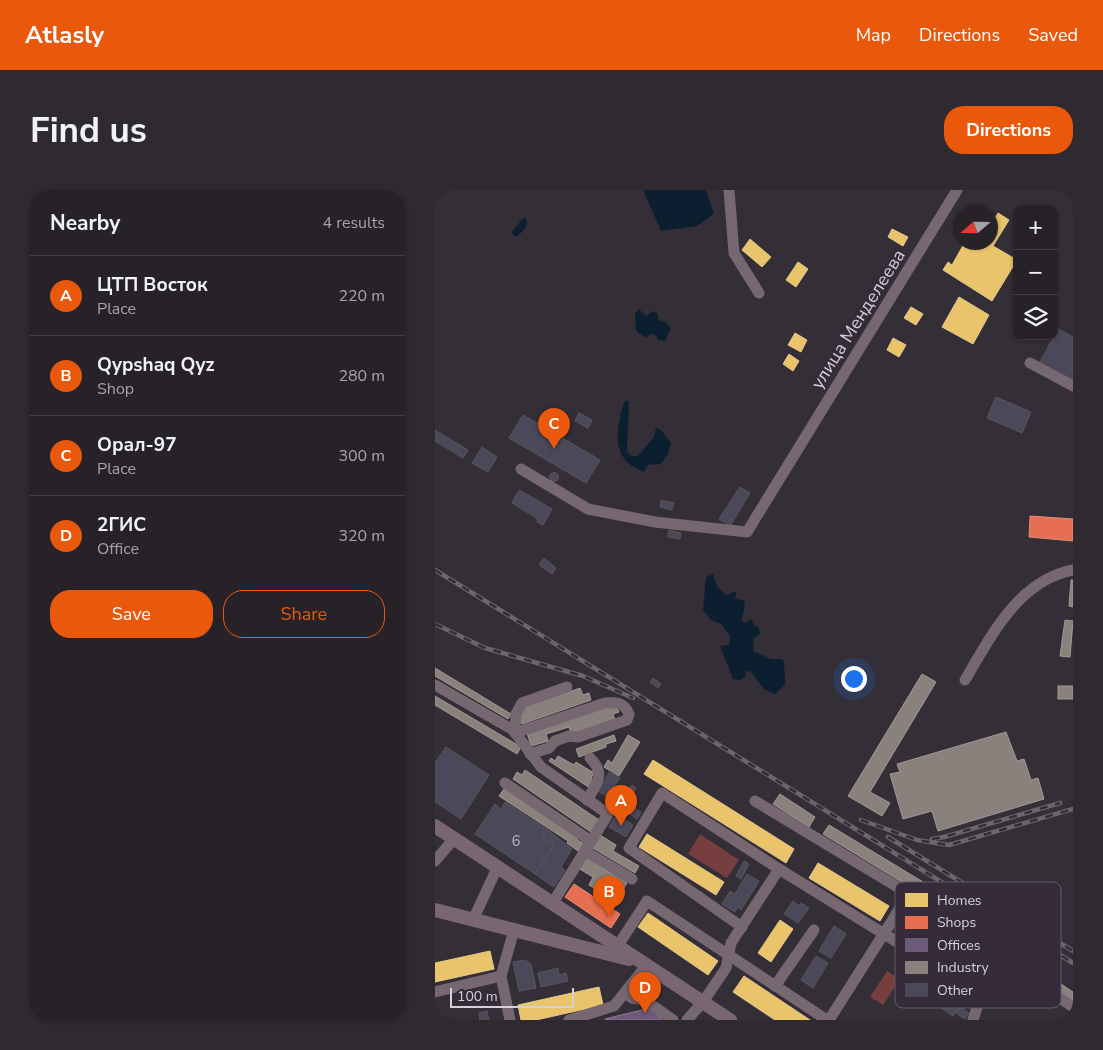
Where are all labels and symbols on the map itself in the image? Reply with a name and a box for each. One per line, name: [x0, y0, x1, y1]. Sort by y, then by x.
north arrow: [953, 205, 998, 250]
street label: улица Менделеева: [805, 245, 911, 393]
pin: C: [538, 408, 570, 449]
your location: [841, 666, 867, 692]
pin: A: [605, 785, 637, 826]
house number: 6: [511, 831, 521, 851]
pin: B: [593, 876, 625, 917]
legend: [895, 882, 1061, 1008]
text: Homes: [937, 891, 982, 910]
text: Shops: [937, 913, 977, 932]
text: Offices: [937, 936, 981, 955]
text: Industry: [937, 958, 990, 977]
pin: D: [629, 972, 661, 1013]
text: Other: [937, 981, 973, 1000]
scale bar: [450, 985, 574, 1008]

